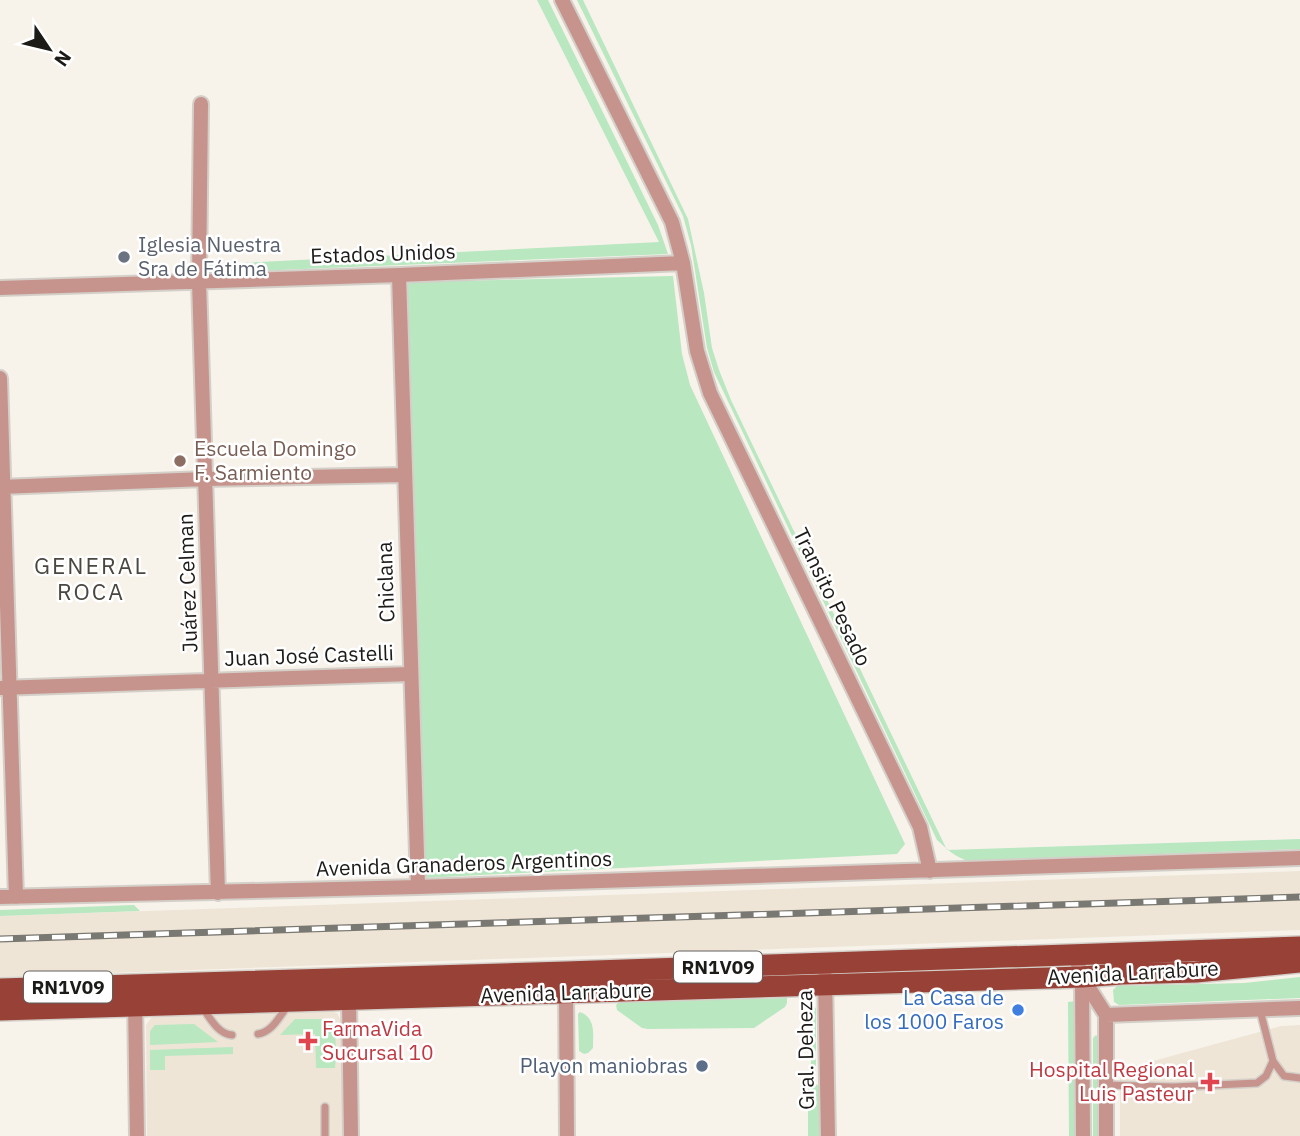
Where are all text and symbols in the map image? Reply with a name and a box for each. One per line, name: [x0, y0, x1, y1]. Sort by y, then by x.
north arrow: [14, 14, 84, 84]
text: N: [49, 46, 77, 71]
place label: Iglesia Nuestra Sra de Fátima: [138, 230, 281, 282]
street label: Estados Unidos: [310, 236, 456, 270]
marker: Iglesia Nuestra Sra de Fátima: [116, 249, 132, 265]
place label: Escuela Domingo F. Sarmiento: [194, 434, 356, 486]
marker: Escuela Domingo F. Sarmiento: [172, 453, 188, 469]
street label: Juárez Celman: [171, 513, 203, 653]
street label: Transito Pesado: [787, 523, 878, 670]
street label: Chiclana: [370, 541, 400, 623]
district label: GENERAL ROCA: [34, 550, 148, 606]
street label: Juan José Castelli: [224, 638, 394, 672]
street label: Avenida Granaderos Argentinos: [315, 844, 613, 882]
road number: RN1V09: [674, 951, 762, 982]
street label: Avenida Larrabure: [1046, 954, 1219, 990]
road number: RN1V09: [24, 972, 112, 1002]
street label: Avenida Larrabure: [480, 975, 652, 1009]
place label: La Casa de los 1000 Faros: [864, 983, 1004, 1035]
street label: Gral. Deheza: [790, 990, 820, 1110]
marker: La Casa de los 1000 Faros: [1010, 1002, 1026, 1018]
place label: FarmaVida Sucursal 10: [322, 1014, 434, 1066]
marker: FarmaVida Sucursal 10: [300, 1033, 316, 1049]
place label: Playon maniobras: [520, 1051, 688, 1079]
place label: Hospital Regional Luis Pasteur: [1029, 1055, 1194, 1107]
marker: Playon maniobras: [694, 1058, 710, 1074]
marker: Hospital Regional Luis Pasteur: [1200, 1072, 1220, 1092]

